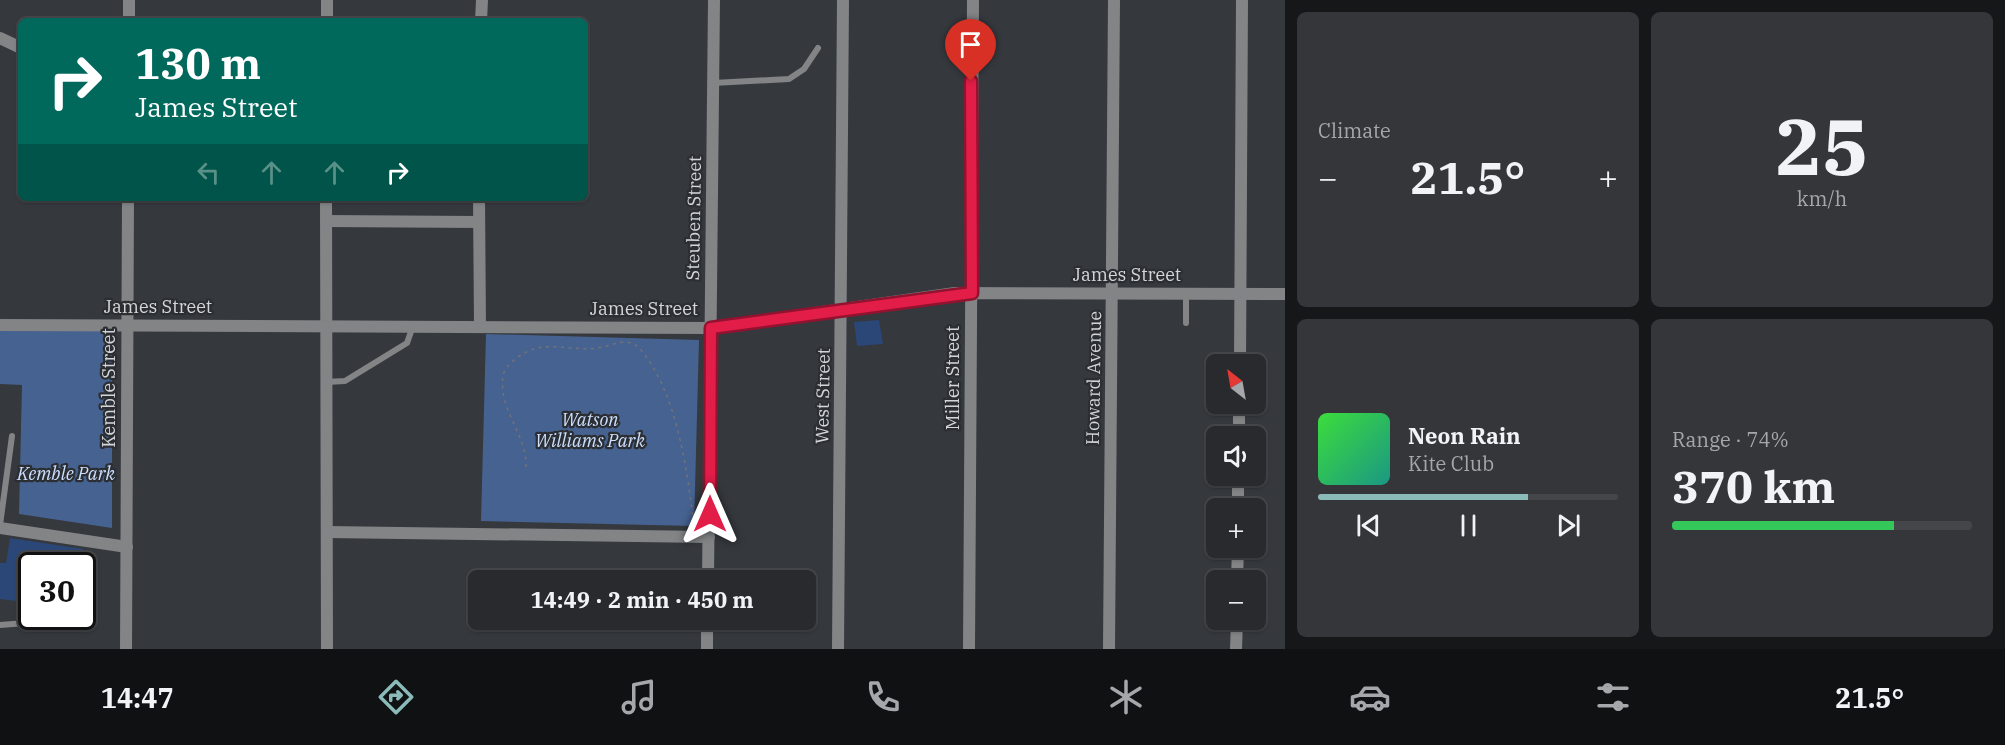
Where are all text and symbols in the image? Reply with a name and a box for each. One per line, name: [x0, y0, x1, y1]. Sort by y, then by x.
pin: [945, 19, 996, 81]
icon: arrive: [954, 28, 987, 61]
text: 130 m: [135, 36, 261, 91]
icon: right: [36, 42, 114, 120]
text: James Street: [135, 89, 297, 124]
text: 25: [1775, 95, 1869, 196]
text: Climate: [1318, 117, 1391, 144]
text: 21.5°: [1411, 148, 1525, 206]
icon: left: [192, 156, 225, 189]
icon: ahead: [255, 156, 288, 189]
icon: ahead: [318, 156, 351, 189]
icon: right: [381, 156, 414, 189]
street label: Steuben Street: [681, 156, 706, 280]
text: −: [1318, 156, 1338, 199]
text: +: [1598, 156, 1618, 199]
text: km/h: [1797, 185, 1847, 212]
street label: James Street: [1073, 263, 1181, 286]
street label: James Street: [104, 295, 212, 318]
street label: James Street: [590, 297, 698, 320]
street label: Howard Avenue: [1081, 311, 1106, 445]
street label: Miller Street: [941, 326, 964, 430]
street label: Kemble Street: [97, 328, 120, 448]
street label: West Street: [810, 348, 835, 444]
north arrow: [1206, 354, 1266, 414]
map controls: [1206, 354, 1266, 630]
park label: Watson Williams Park: [535, 408, 645, 452]
text: Neon Rain: [1408, 421, 1521, 450]
button: sound: [1206, 426, 1266, 486]
text: Range · 74%: [1672, 426, 1789, 453]
text: Kite Club: [1408, 450, 1494, 477]
text: 370 km: [1672, 457, 1835, 515]
park label: Kemble Park: [16, 462, 116, 485]
position arrow: [678, 482, 742, 546]
button: +: [1206, 498, 1266, 558]
icon: previous: [1352, 509, 1385, 542]
icon: pause: [1452, 509, 1485, 542]
icon: next: [1552, 509, 1585, 542]
speed limit sign: 30: [18, 552, 96, 630]
button: −: [1206, 570, 1266, 630]
text: 14:49 · 2 min · 450 m: [530, 585, 754, 614]
icon: directions: [375, 676, 417, 718]
icon: music: [618, 676, 660, 718]
icon: phone: [862, 676, 904, 718]
icon: climate: [1105, 676, 1147, 718]
icon: car: [1349, 676, 1391, 718]
icon: filters: [1592, 676, 1634, 718]
text: 14:47: [101, 680, 174, 715]
text: 21.5°: [1835, 680, 1904, 715]

